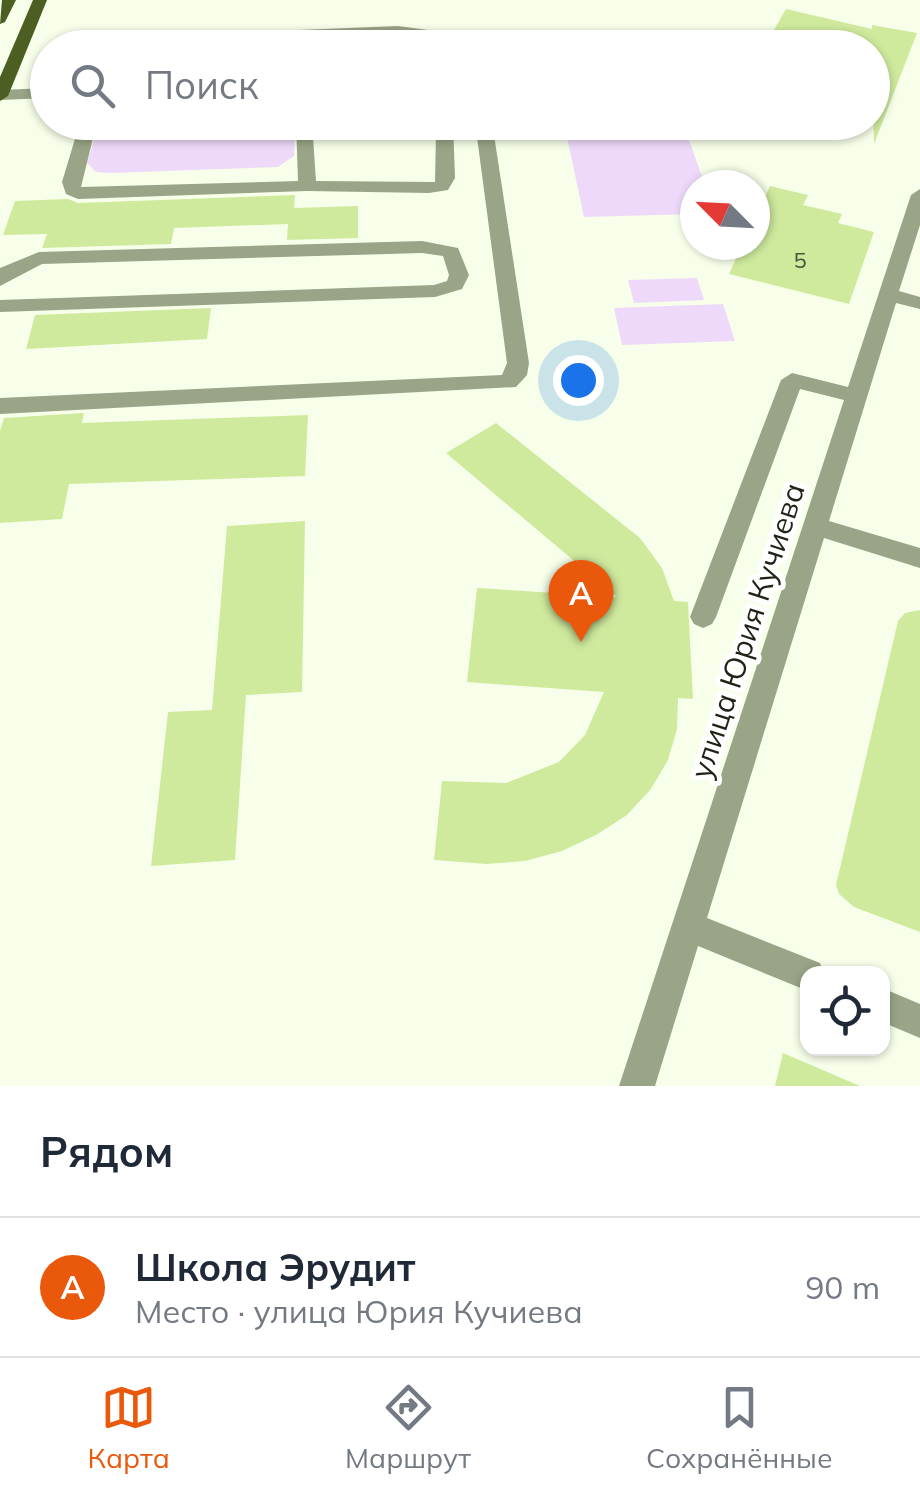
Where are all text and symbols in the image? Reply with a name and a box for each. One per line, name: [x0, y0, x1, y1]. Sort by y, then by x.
search box: [30, 30, 890, 140]
icon: search: [65, 58, 120, 113]
text: Поиск: [145, 61, 258, 109]
north arrow: [680, 170, 770, 260]
house number: 5: [793, 246, 807, 274]
your location: [553, 355, 604, 406]
street label: улица Юрия Кучиева: [681, 478, 813, 783]
pin: A: [548, 560, 614, 642]
map controls: [800, 966, 890, 1056]
button: locate: [800, 966, 890, 1056]
text: Рядом: [40, 1125, 173, 1178]
text: Школа Эрудит: [135, 1243, 415, 1291]
text: A: [60, 1267, 85, 1307]
text: 90 m: [805, 1267, 880, 1307]
text: Место · улица Юрия Кучиева: [135, 1291, 583, 1331]
tab: Карта: [88, 1380, 170, 1475]
tab: Маршрут: [345, 1380, 471, 1475]
tab: Сохранённые: [646, 1380, 832, 1475]

